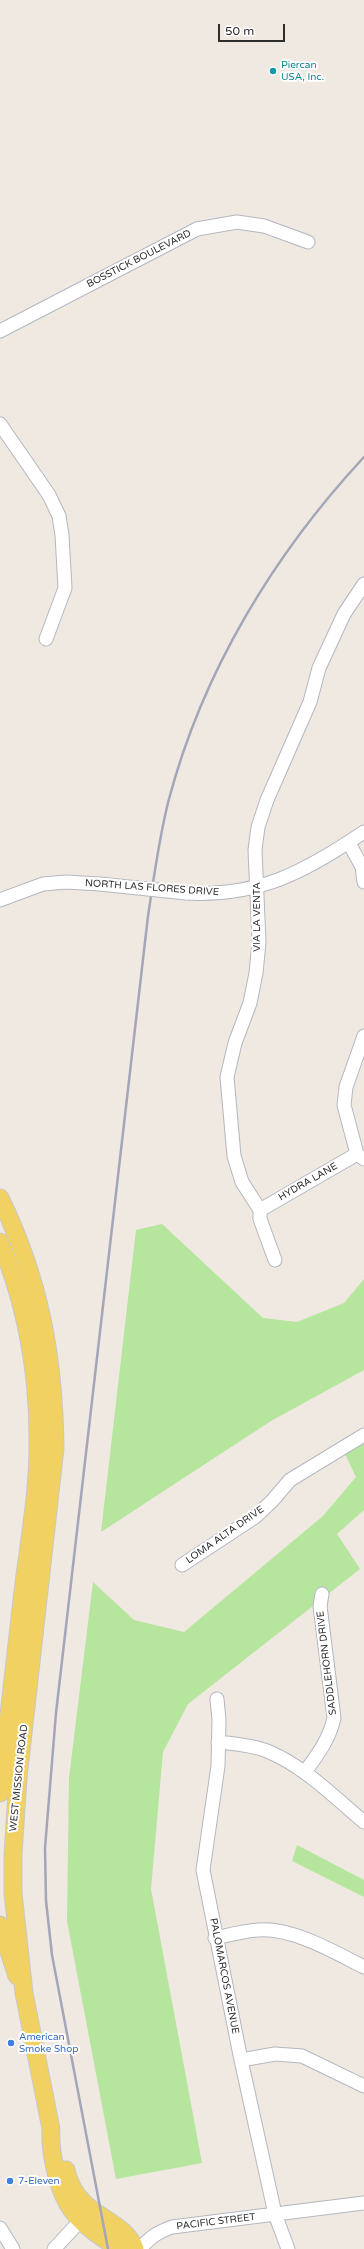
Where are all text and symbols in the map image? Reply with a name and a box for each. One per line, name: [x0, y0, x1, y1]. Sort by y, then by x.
scale bar: [220, 16, 287, 42]
text: 50 m: [225, 24, 254, 38]
place label: Piercan USA, Inc.: [281, 59, 324, 82]
marker: Piercan USA, Inc.: [268, 66, 278, 76]
street label: BOSSTICK BOULEVARD: [85, 227, 193, 291]
street label: NORTH LAS FLORES DRIVE: [85, 877, 219, 899]
street label: VIA LA VENTA: [251, 882, 263, 952]
street label: HYDRA LANE: [276, 1160, 340, 1204]
street label: LOMA ALTA DRIVE: [184, 1504, 266, 1566]
street label: SADDLEHORN DRIVE: [315, 1610, 339, 1716]
street label: WEST MISSION ROAD: [7, 1724, 31, 1832]
street label: PALOMARCOS AVENUE: [207, 1917, 241, 2035]
place label: American Smoke Shop: [19, 2031, 79, 2054]
marker: American Smoke Shop: [6, 2038, 16, 2048]
place label: 7-Eleven: [18, 2175, 60, 2187]
marker: 7-Eleven: [5, 2176, 15, 2186]
street label: PACIFIC STREET: [176, 2211, 256, 2233]

